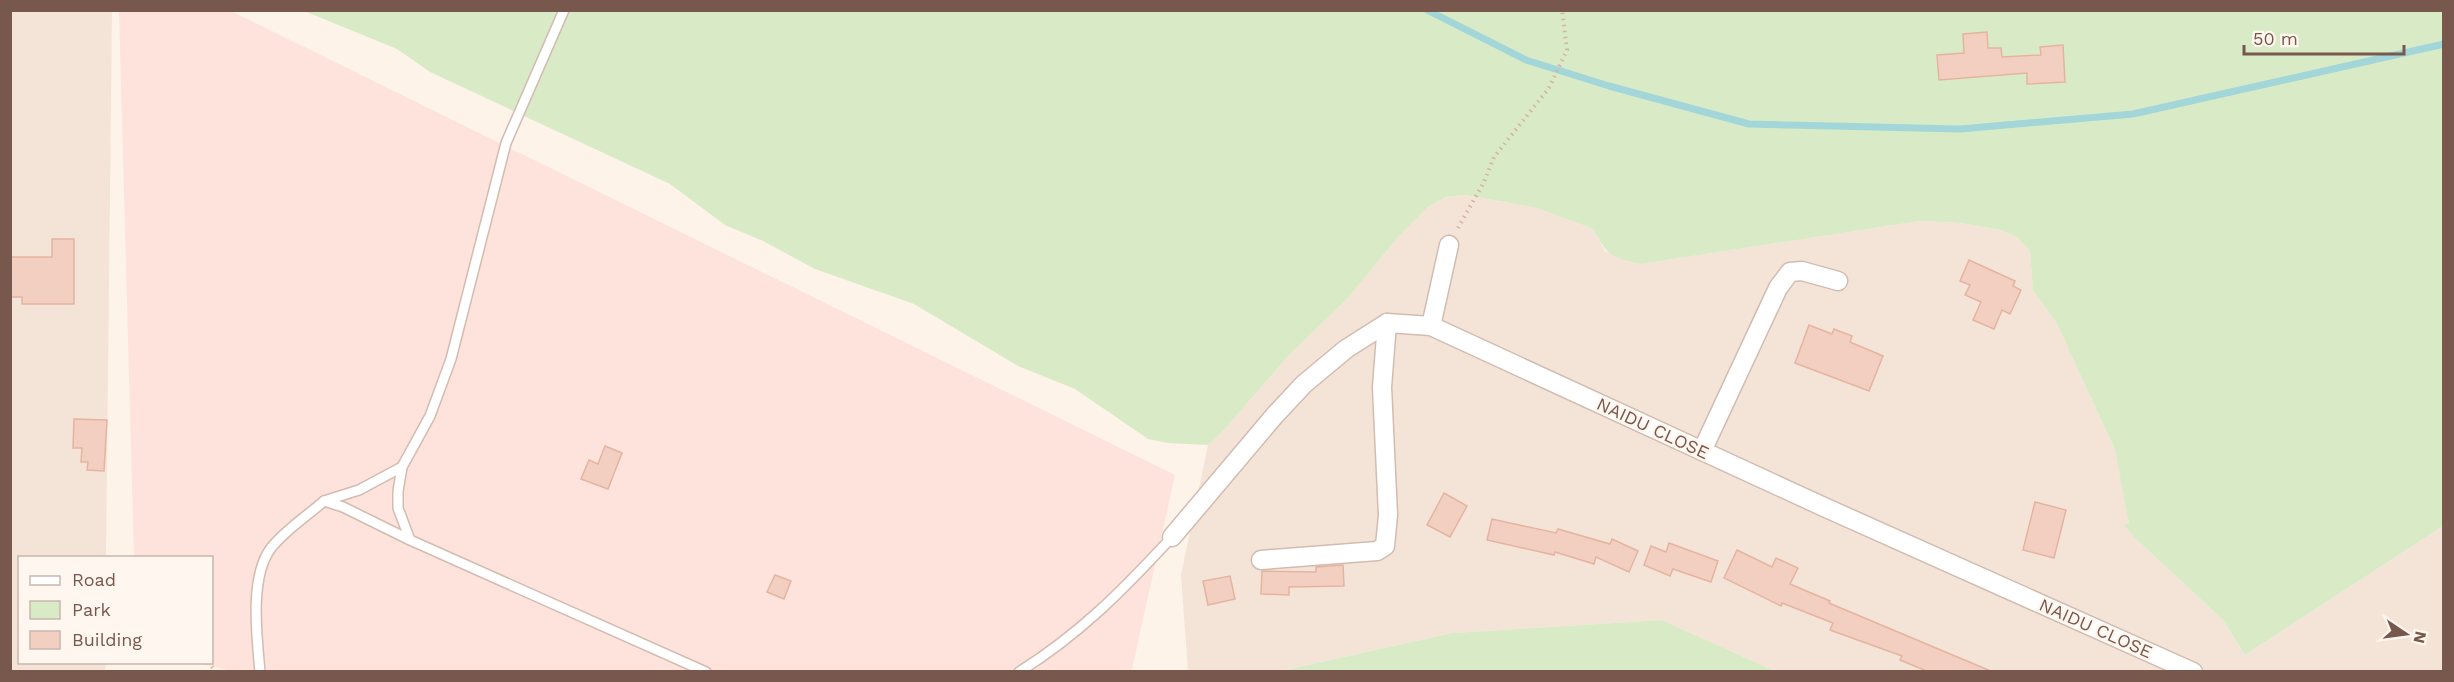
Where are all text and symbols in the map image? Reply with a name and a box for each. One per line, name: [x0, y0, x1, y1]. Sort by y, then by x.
scale bar: [2244, 18, 2404, 56]
text: 50 m: [2253, 28, 2298, 49]
street label: NAIDU CLOSE: [1594, 393, 1712, 463]
legend: [18, 556, 213, 664]
text: Road: [72, 569, 116, 590]
street label: NAIDU CLOSE: [2036, 594, 2156, 662]
text: Park: [72, 599, 111, 620]
north arrow: [2376, 604, 2436, 664]
text: Building: [72, 629, 142, 650]
text: N: [2410, 629, 2431, 645]

